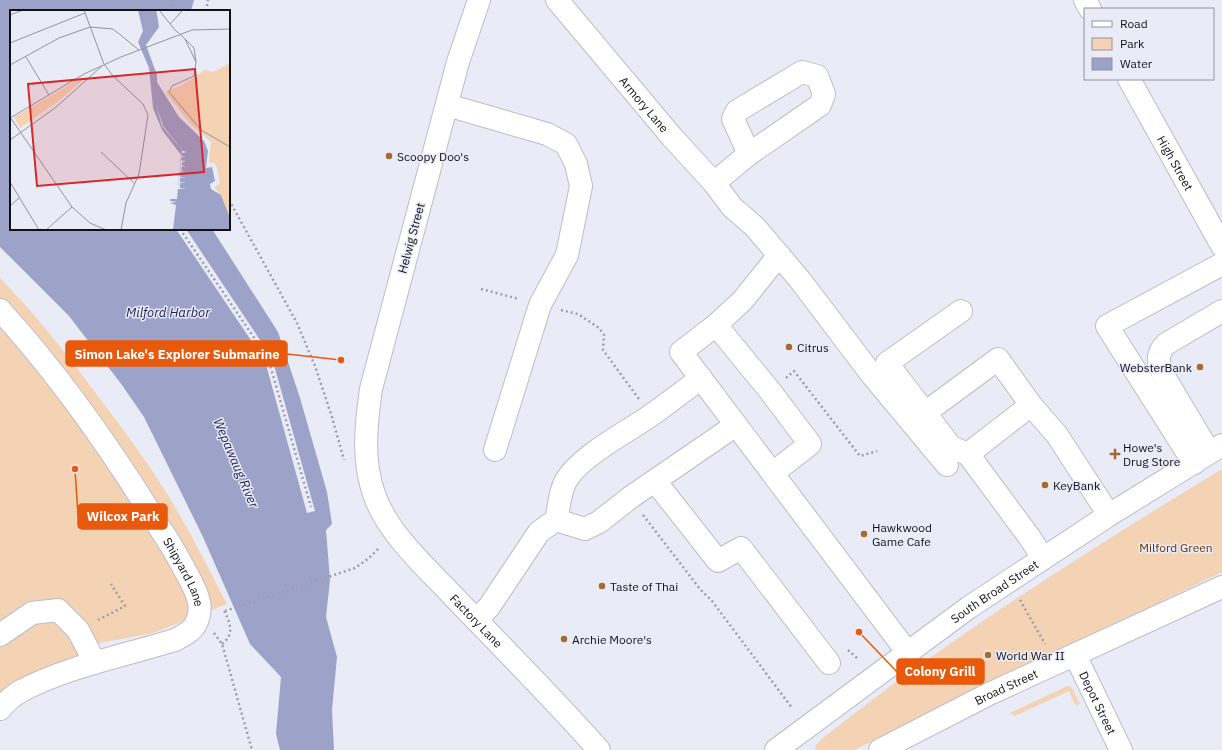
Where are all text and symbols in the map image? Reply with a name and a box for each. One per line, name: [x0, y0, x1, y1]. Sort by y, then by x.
legend: [1084, 8, 1214, 80]
inset map: [10, 10, 230, 230]
text: Road: [1120, 16, 1148, 31]
text: Park: [1120, 36, 1145, 51]
text: Water: [1120, 56, 1153, 71]
street label: Armory Lane: [617, 73, 672, 136]
street label: High Street: [1154, 133, 1197, 193]
place label: Scoopy Doo's: [397, 149, 469, 164]
marker: Scoopy Doo's: [384, 151, 394, 161]
street label: Helwig Street: [394, 201, 428, 275]
water label: Milford Harbor: [126, 304, 211, 321]
place label: Citrus: [797, 340, 829, 355]
callout: Simon Lake's Explorer Submarine: [66, 341, 287, 366]
marker: Citrus: [784, 342, 794, 352]
text: Simon Lake's Explorer Submarine: [74, 346, 280, 363]
place label: WebsterBank: [1120, 360, 1193, 375]
marker: WebsterBank: [1195, 362, 1205, 372]
water label: Wepawaug River: [209, 416, 263, 512]
place label: Howe's Drug Store: [1123, 440, 1181, 469]
marker: Howe's Drug Store: [1110, 449, 1120, 459]
place label: KeyBank: [1053, 478, 1101, 493]
marker: KeyBank: [1040, 480, 1050, 490]
callout: Wilcox Park: [78, 504, 167, 529]
text: Wilcox Park: [87, 508, 160, 525]
place label: Hawkwood Game Cafe: [872, 520, 932, 549]
marker: Hawkwood Game Cafe: [859, 529, 869, 539]
street label: Shipyard Lane: [160, 534, 207, 608]
park label: Milford Green: [1139, 540, 1213, 555]
street label: South Broad Street: [947, 556, 1041, 626]
place label: Taste of Thai: [610, 579, 678, 594]
marker: Taste of Thai: [597, 581, 607, 591]
street label: Factory Lane: [447, 591, 506, 651]
place label: Archie Moore's: [572, 632, 652, 647]
marker: Archie Moore's: [559, 634, 569, 644]
place label: World War II: [996, 648, 1065, 663]
marker: World War II: [983, 650, 993, 660]
callout: Colony Grill: [897, 659, 984, 684]
text: Colony Grill: [905, 663, 975, 680]
street label: Broad Street: [972, 665, 1040, 708]
street label: Depot Street: [1076, 669, 1120, 737]

